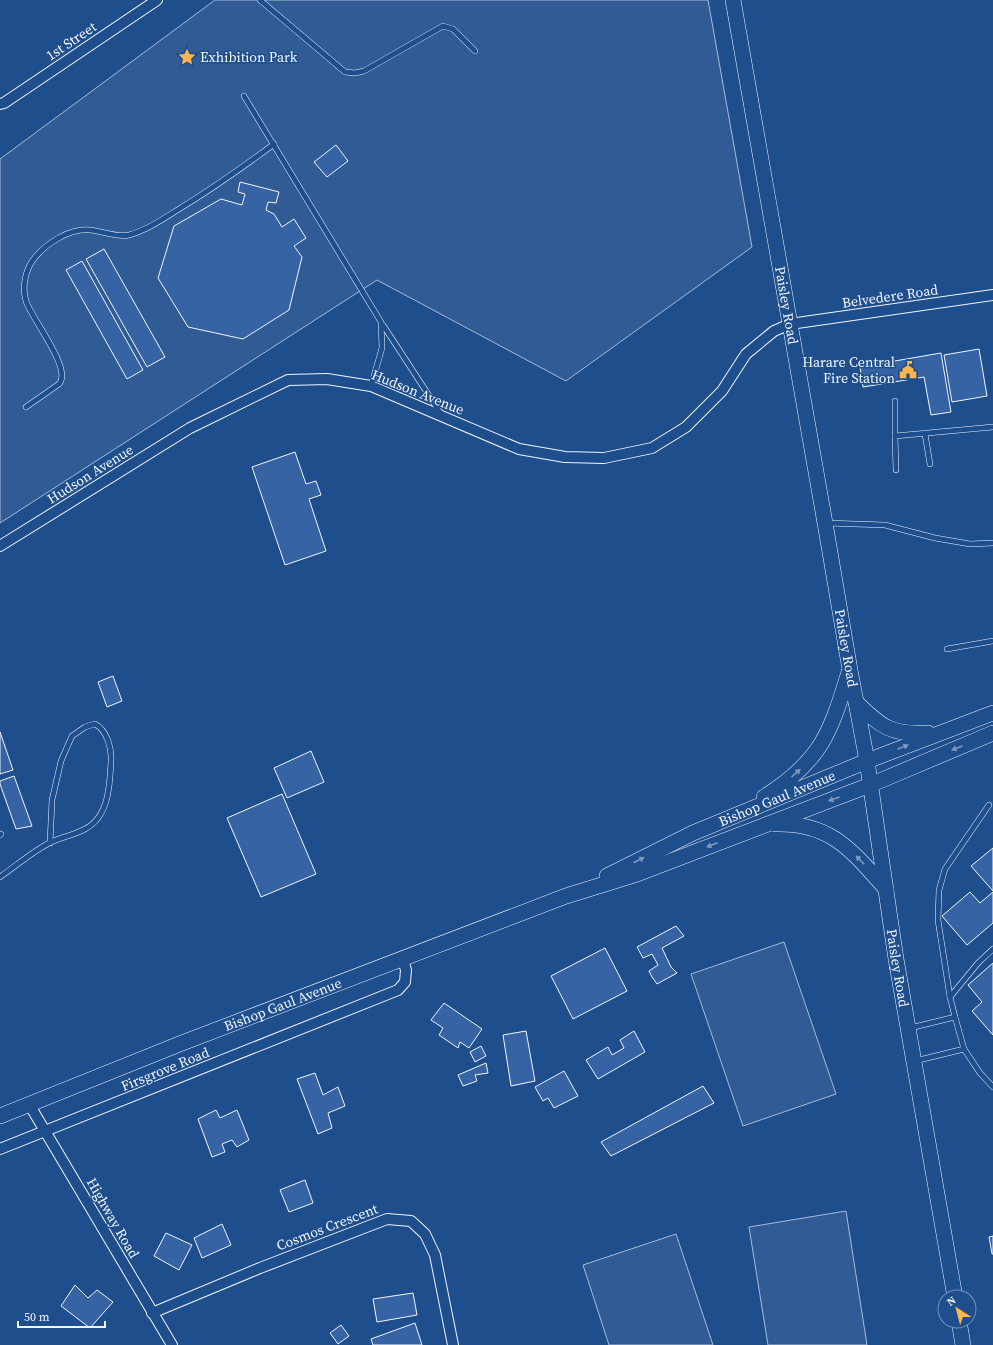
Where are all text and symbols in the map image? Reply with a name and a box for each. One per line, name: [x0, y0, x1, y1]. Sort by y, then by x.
street label: 1st Street: [42, 16, 101, 65]
place icon: Exhibition Park: [177, 47, 197, 67]
place label: Exhibition Park: [200, 47, 298, 67]
street label: Paisley Road: [770, 265, 803, 346]
street label: Belvedere Road: [841, 279, 939, 313]
place label: Harare Central Fire Station: [802, 352, 896, 388]
public building icon: Harare Central Fire Station: [898, 360, 918, 380]
street label: Hudson Avenue: [369, 364, 467, 420]
street label: Hudson Avenue: [43, 440, 137, 508]
street label: Paisley Road: [830, 608, 863, 689]
one-way arrow: [898, 743, 910, 749]
one-way arrow: [952, 745, 963, 751]
street label: Bishop Gaul Avenue: [716, 765, 838, 831]
one-way arrow: [791, 768, 801, 778]
one-way arrow: [827, 796, 839, 802]
one-way arrow: [706, 842, 718, 848]
one-way arrow: [855, 855, 865, 865]
one-way arrow: [633, 857, 644, 863]
street label: Paisley Road: [882, 928, 914, 1009]
street label: Bishop Gaul Avenue: [221, 973, 345, 1036]
street label: Firsgrove Road: [118, 1042, 212, 1096]
street label: Highway Road: [82, 1174, 144, 1262]
street label: Cosmos Crescent: [273, 1198, 381, 1256]
north arrow: [937, 1289, 977, 1329]
text: N: [944, 1293, 959, 1310]
scale bar: [18, 1303, 105, 1329]
text: 50 m: [24, 1309, 50, 1325]

